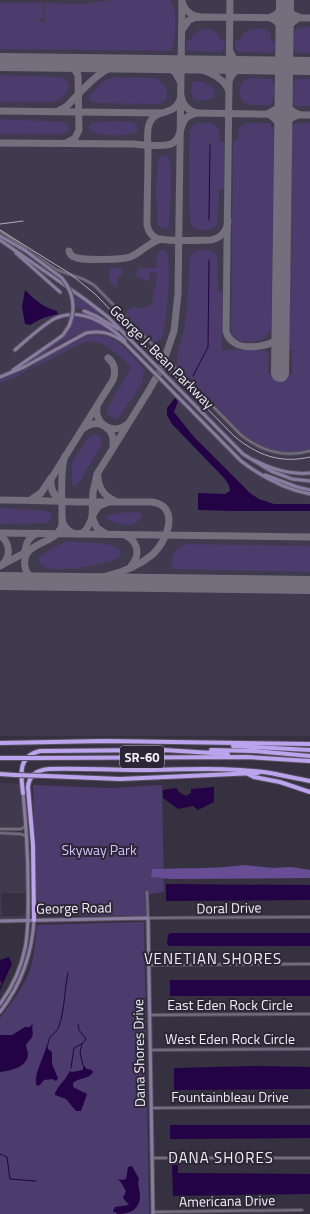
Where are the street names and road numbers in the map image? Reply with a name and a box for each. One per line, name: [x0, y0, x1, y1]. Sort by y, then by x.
street label: George J. Bean Parkway: [106, 300, 219, 414]
road number: SR-60: [120, 746, 164, 768]
street label: George Road: [36, 896, 112, 919]
street label: Doral Drive: [196, 896, 262, 919]
street label: East Eden Rock Circle: [167, 994, 293, 1015]
street label: Dana Shores Drive: [127, 999, 150, 1107]
street label: West Eden Rock Circle: [165, 1028, 295, 1049]
street label: Fountainbleau Drive: [171, 1086, 289, 1107]
street label: Americana Drive: [179, 1189, 275, 1212]

